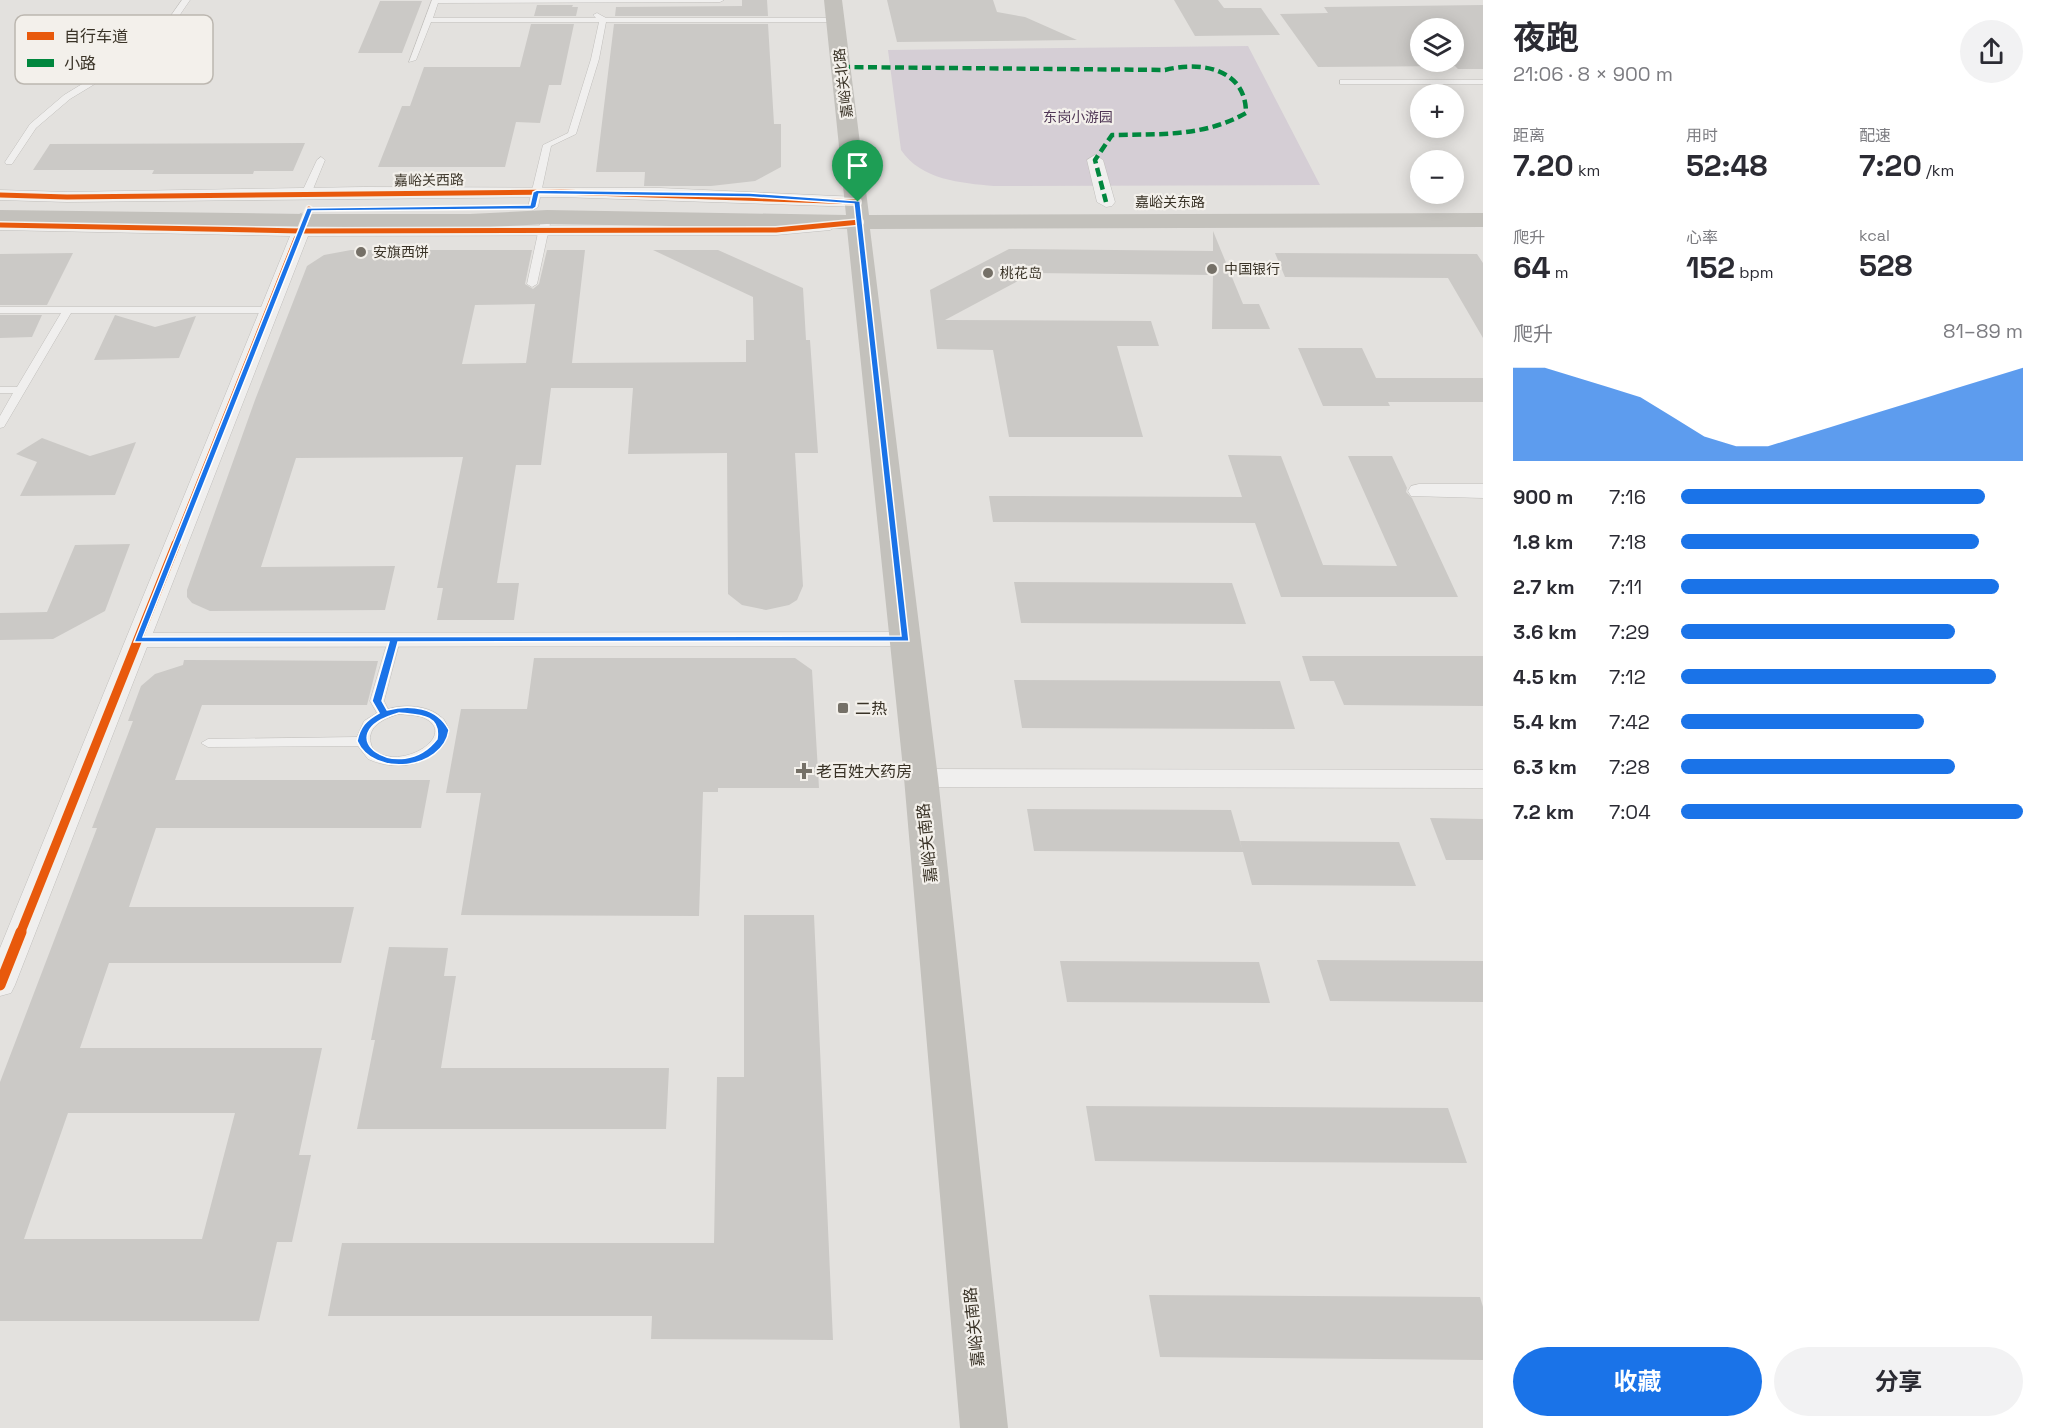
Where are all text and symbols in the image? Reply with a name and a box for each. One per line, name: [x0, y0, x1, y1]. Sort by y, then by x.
legend: [15, 15, 213, 84]
text: 夜跑: [1513, 17, 1579, 59]
map controls: [1410, 18, 1464, 204]
button: layers: [1410, 18, 1464, 72]
button: share: [1960, 20, 2023, 83]
text: 自行车道: [64, 26, 128, 47]
street label: 嘉峪关北路: [830, 47, 856, 119]
text: 小路: [64, 53, 96, 74]
text: 21:06 · 8 × 900 m: [1513, 61, 1673, 87]
button: +: [1410, 84, 1464, 138]
park label: 东岗小游园: [1043, 108, 1113, 126]
text: 距离: [1513, 125, 1545, 146]
text: 用时: [1686, 125, 1718, 146]
text: 配速: [1859, 125, 1891, 146]
pin: [832, 140, 883, 202]
text: 7.20: [1513, 146, 1574, 185]
text: 52:48: [1686, 146, 1768, 185]
text: 7:20: [1859, 146, 1922, 185]
icon: arrive: [841, 149, 874, 182]
button: −: [1410, 150, 1464, 204]
text: km: [1574, 160, 1600, 181]
text: /km: [1922, 160, 1954, 181]
street label: 嘉峪关西路: [394, 170, 464, 190]
street label: 嘉峪关东路: [1135, 193, 1205, 211]
text: kcal: [1859, 225, 1890, 246]
text: 爬升: [1513, 227, 1545, 248]
text: 心率: [1686, 227, 1718, 248]
place label: 安旗西饼: [373, 243, 429, 261]
marker: 安旗西饼: [354, 245, 368, 259]
text: 528: [1859, 246, 1913, 285]
text: 64: [1513, 248, 1551, 287]
text: 152: [1686, 248, 1735, 287]
place label: 中国银行: [1224, 260, 1280, 278]
marker: 中国银行: [1205, 262, 1219, 276]
text: m: [1551, 262, 1569, 283]
text: bpm: [1735, 262, 1774, 283]
place label: 桃花岛: [1000, 264, 1042, 282]
marker: 桃花岛: [981, 266, 995, 280]
text: 81–89 m: [1943, 318, 2023, 344]
text: 爬升: [1513, 321, 1553, 347]
text: 900 m: [1513, 484, 1573, 510]
text: 7:16: [1609, 484, 1646, 510]
text: 1.8 km: [1513, 529, 1573, 555]
text: 7:18: [1609, 529, 1646, 555]
text: 2.7 km: [1513, 574, 1575, 600]
text: 7:11: [1609, 574, 1642, 600]
text: 3.6 km: [1513, 619, 1577, 645]
text: 7:29: [1609, 619, 1650, 645]
text: 4.5 km: [1513, 664, 1577, 690]
text: 7:12: [1609, 664, 1646, 690]
place label: 二热: [855, 698, 887, 719]
marker: 二热: [836, 701, 850, 715]
text: 5.4 km: [1513, 709, 1577, 735]
text: 7:42: [1609, 709, 1650, 735]
text: 6.3 km: [1513, 754, 1577, 780]
text: 7:28: [1609, 754, 1650, 780]
place label: 老百姓大药房: [816, 761, 912, 782]
marker: 老百姓大药房: [797, 764, 811, 778]
text: 7.2 km: [1513, 799, 1574, 825]
text: 7:04: [1609, 799, 1651, 825]
street label: 嘉峪关南路: [912, 802, 942, 884]
street label: 嘉峪关南路: [959, 1286, 989, 1368]
button: 收藏: [1513, 1347, 1762, 1416]
button: 分享: [1774, 1347, 2023, 1416]

